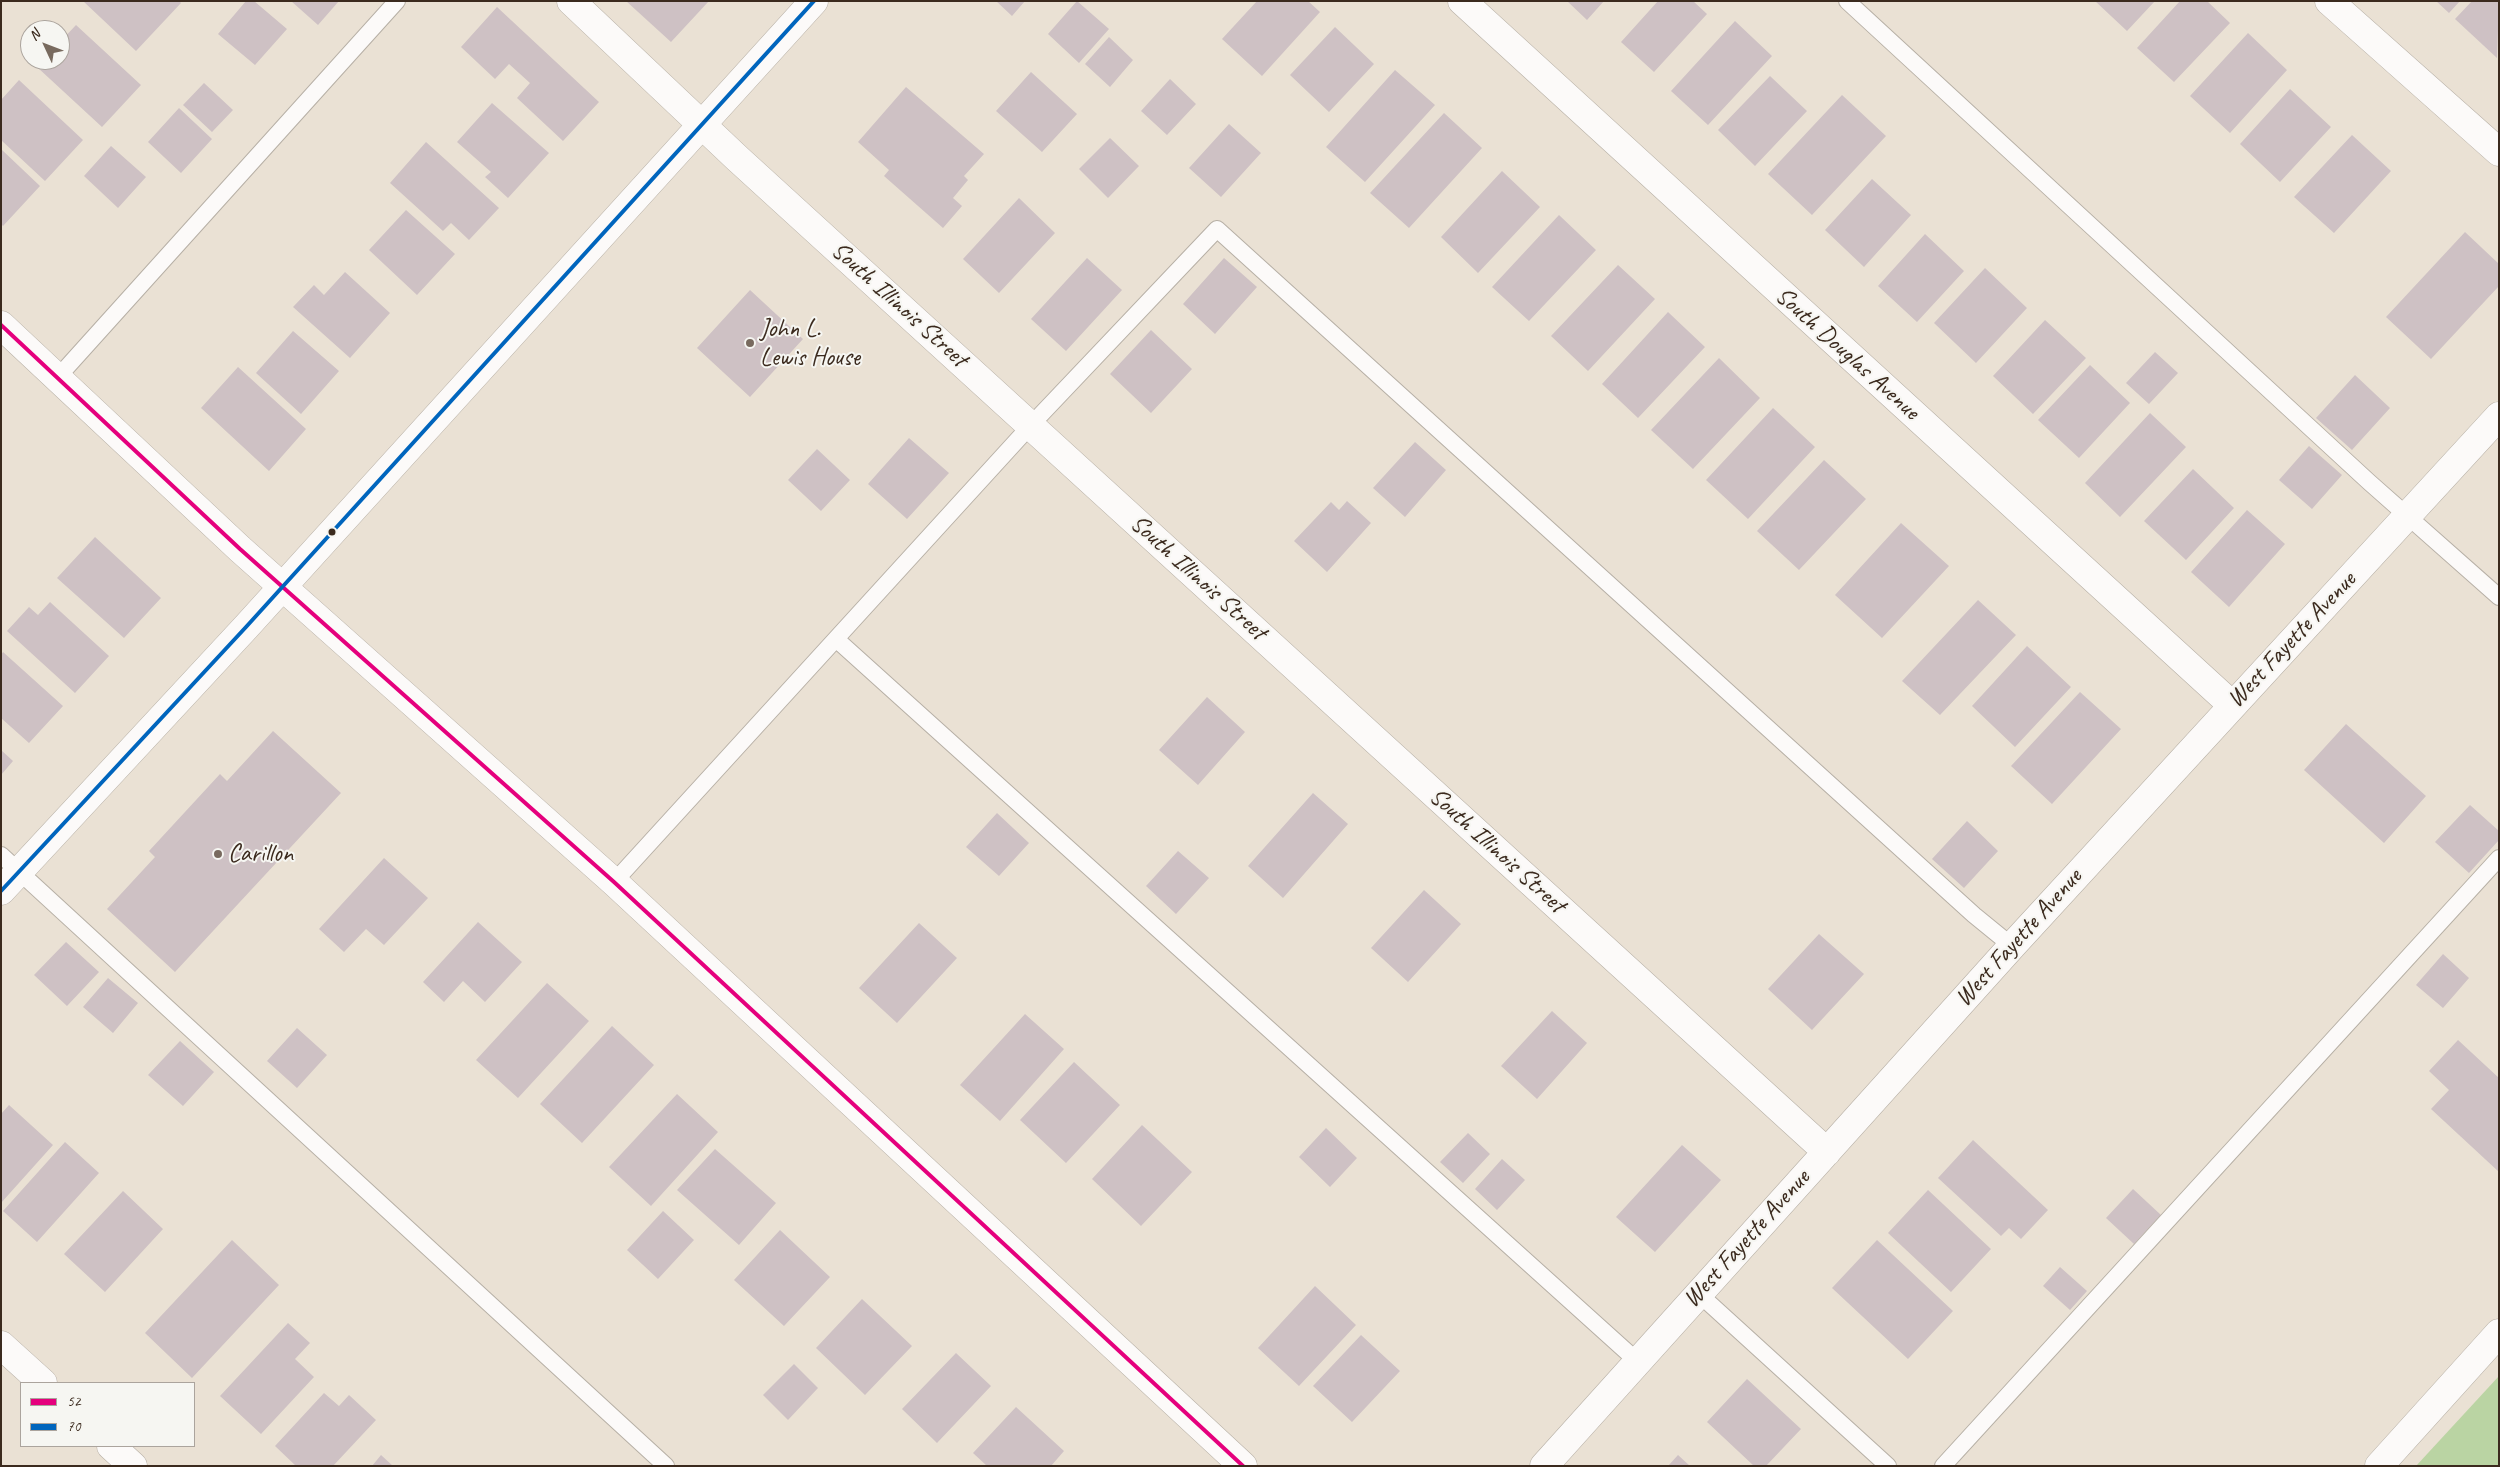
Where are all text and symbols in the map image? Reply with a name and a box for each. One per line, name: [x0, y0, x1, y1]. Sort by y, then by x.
north arrow: [20, 20, 70, 70]
text: N: [25, 26, 44, 44]
street label: South Illinois Street: [825, 236, 973, 374]
street label: South Douglas Avenue: [1769, 281, 1925, 427]
place label: John L. Lewis House: [760, 314, 860, 373]
marker: John L. Lewis House: [744, 337, 756, 349]
street label: South Illinois Street: [1124, 509, 1272, 647]
unlabelled marker: [327, 527, 337, 537]
street label: West Fayette Avenue: [2221, 566, 2363, 714]
street label: South Illinois Street: [1423, 782, 1571, 920]
place label: Carillon: [228, 839, 293, 869]
marker: Carillon: [212, 848, 224, 860]
street label: West Fayette Avenue: [1949, 863, 2089, 1013]
street label: West Fayette Avenue: [1677, 1164, 1817, 1314]
legend: [20, 1382, 195, 1447]
text: 52: [67, 1392, 81, 1411]
text: 70: [67, 1417, 81, 1436]

